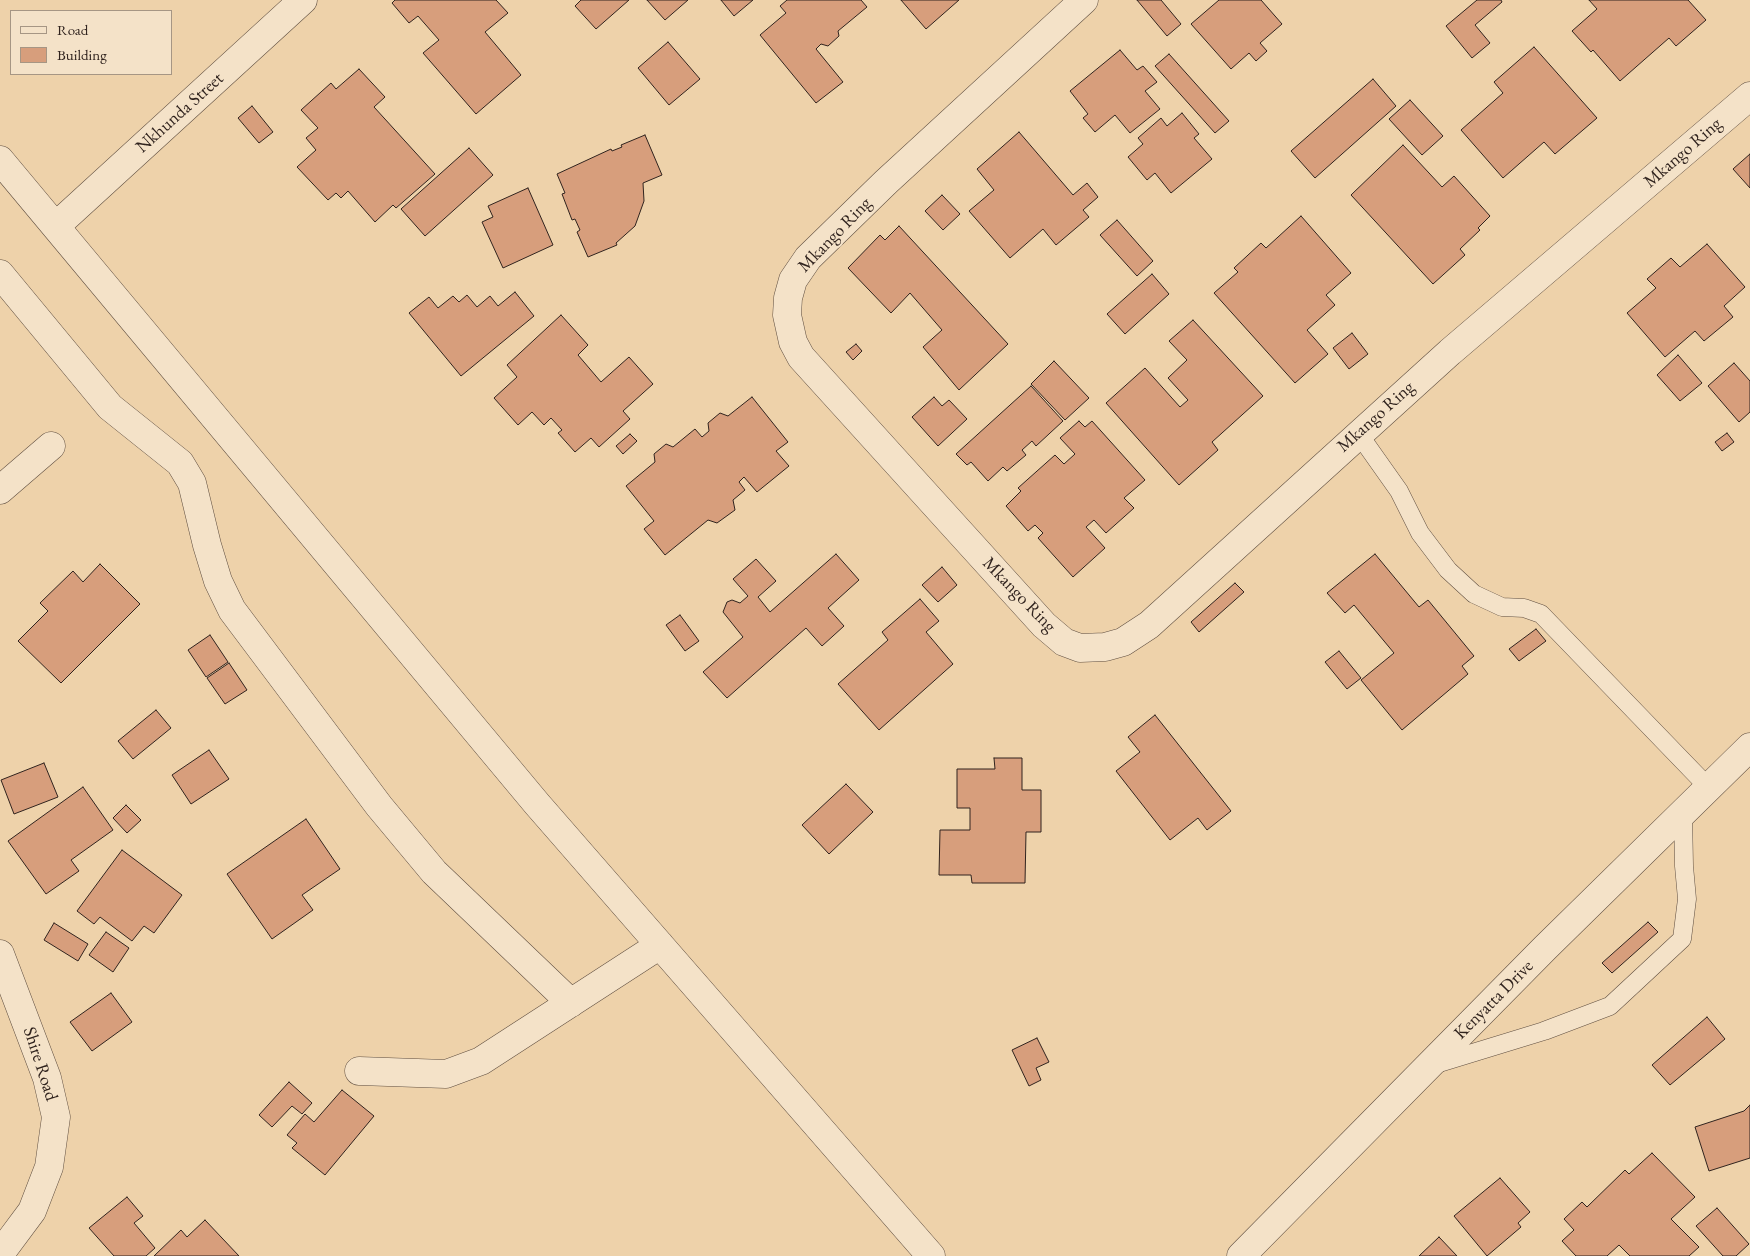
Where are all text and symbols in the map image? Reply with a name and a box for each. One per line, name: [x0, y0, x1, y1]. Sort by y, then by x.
legend: [10, 10, 172, 75]
text: Road: [57, 20, 88, 39]
text: Building: [57, 45, 107, 64]
street label: Nkhunda Street: [132, 68, 228, 158]
street label: Mkango Ring: [1640, 113, 1726, 193]
street label: Mkango Ring: [794, 193, 876, 277]
street label: Mkango Ring: [1333, 377, 1419, 457]
street label: Mkango Ring: [978, 553, 1060, 637]
street label: Kenyatta Drive: [1450, 956, 1538, 1044]
street label: Shire Road: [18, 1024, 62, 1104]

